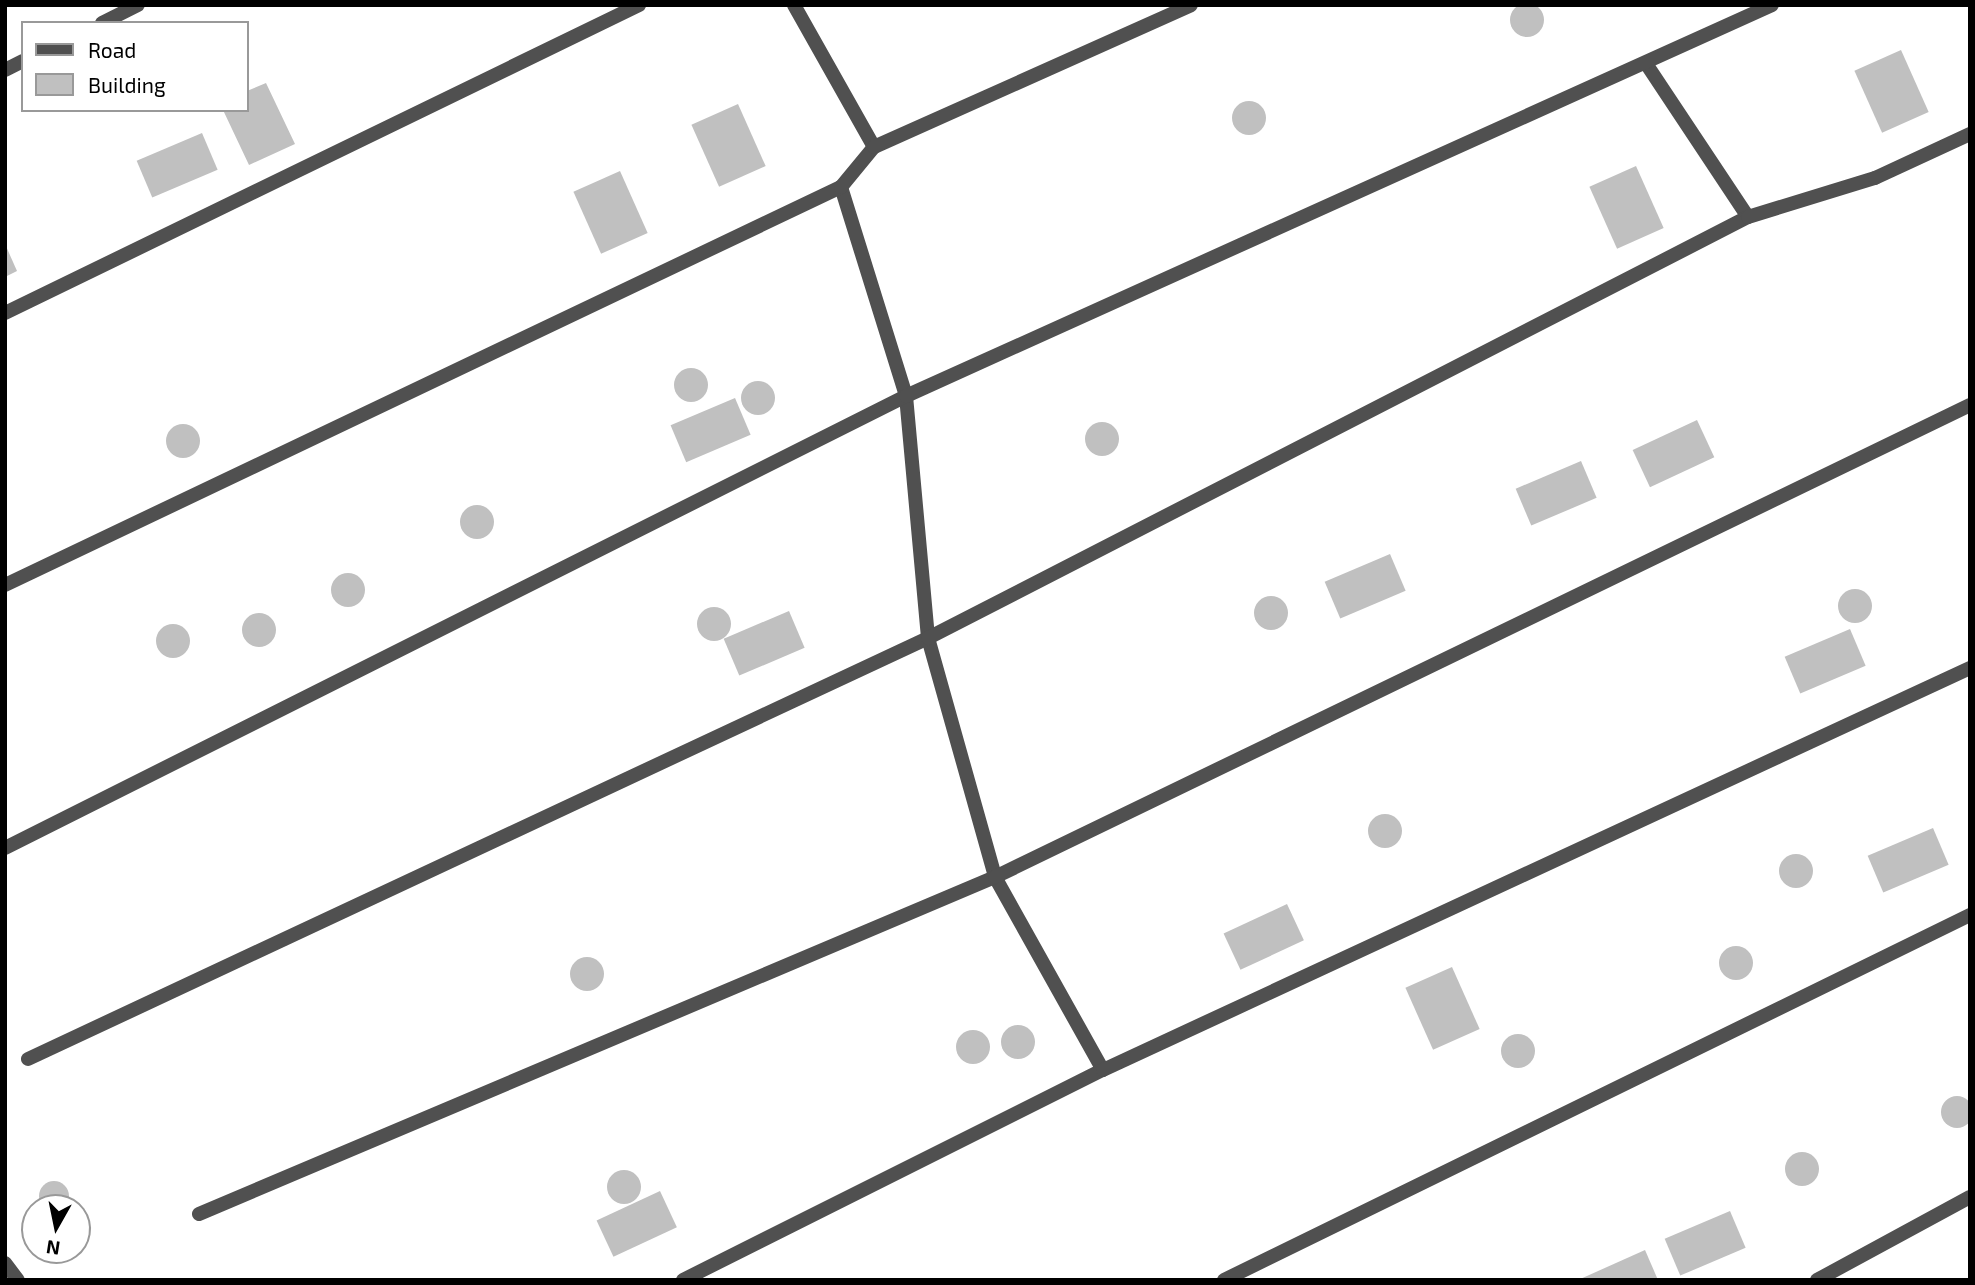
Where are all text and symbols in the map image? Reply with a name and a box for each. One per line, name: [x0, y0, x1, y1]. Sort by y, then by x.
legend: [21, 21, 248, 112]
text: Road: [88, 37, 136, 62]
text: Building: [88, 72, 166, 97]
north arrow: [21, 1194, 91, 1264]
text: N: [44, 1236, 62, 1261]

